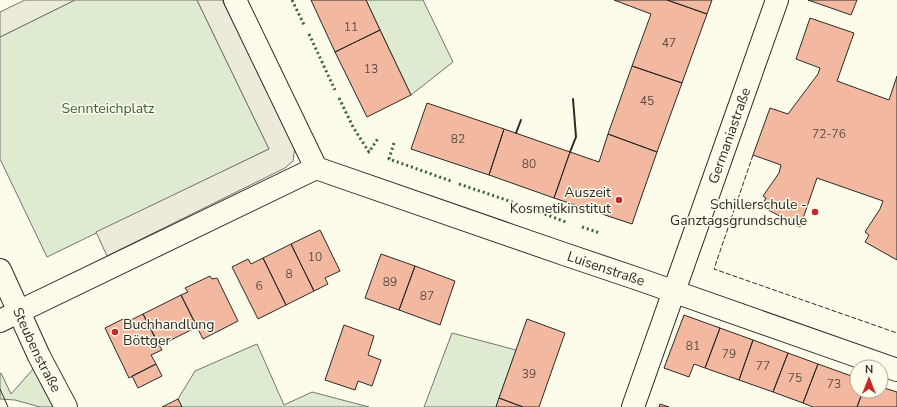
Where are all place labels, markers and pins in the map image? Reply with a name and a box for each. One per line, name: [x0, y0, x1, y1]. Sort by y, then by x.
place label: Auszeit Kosmetikinstitut: [510, 183, 611, 218]
marker: Auszeit Kosmetikinstitut: [614, 195, 624, 205]
place label: Schillerschule - Ganztagsgrundschule: [670, 195, 807, 230]
marker: Schillerschule - Ganztagsgrundschule: [810, 207, 820, 217]
place label: Buchhandlung Böttger: [123, 315, 214, 350]
marker: Buchhandlung Böttger: [110, 327, 120, 337]

